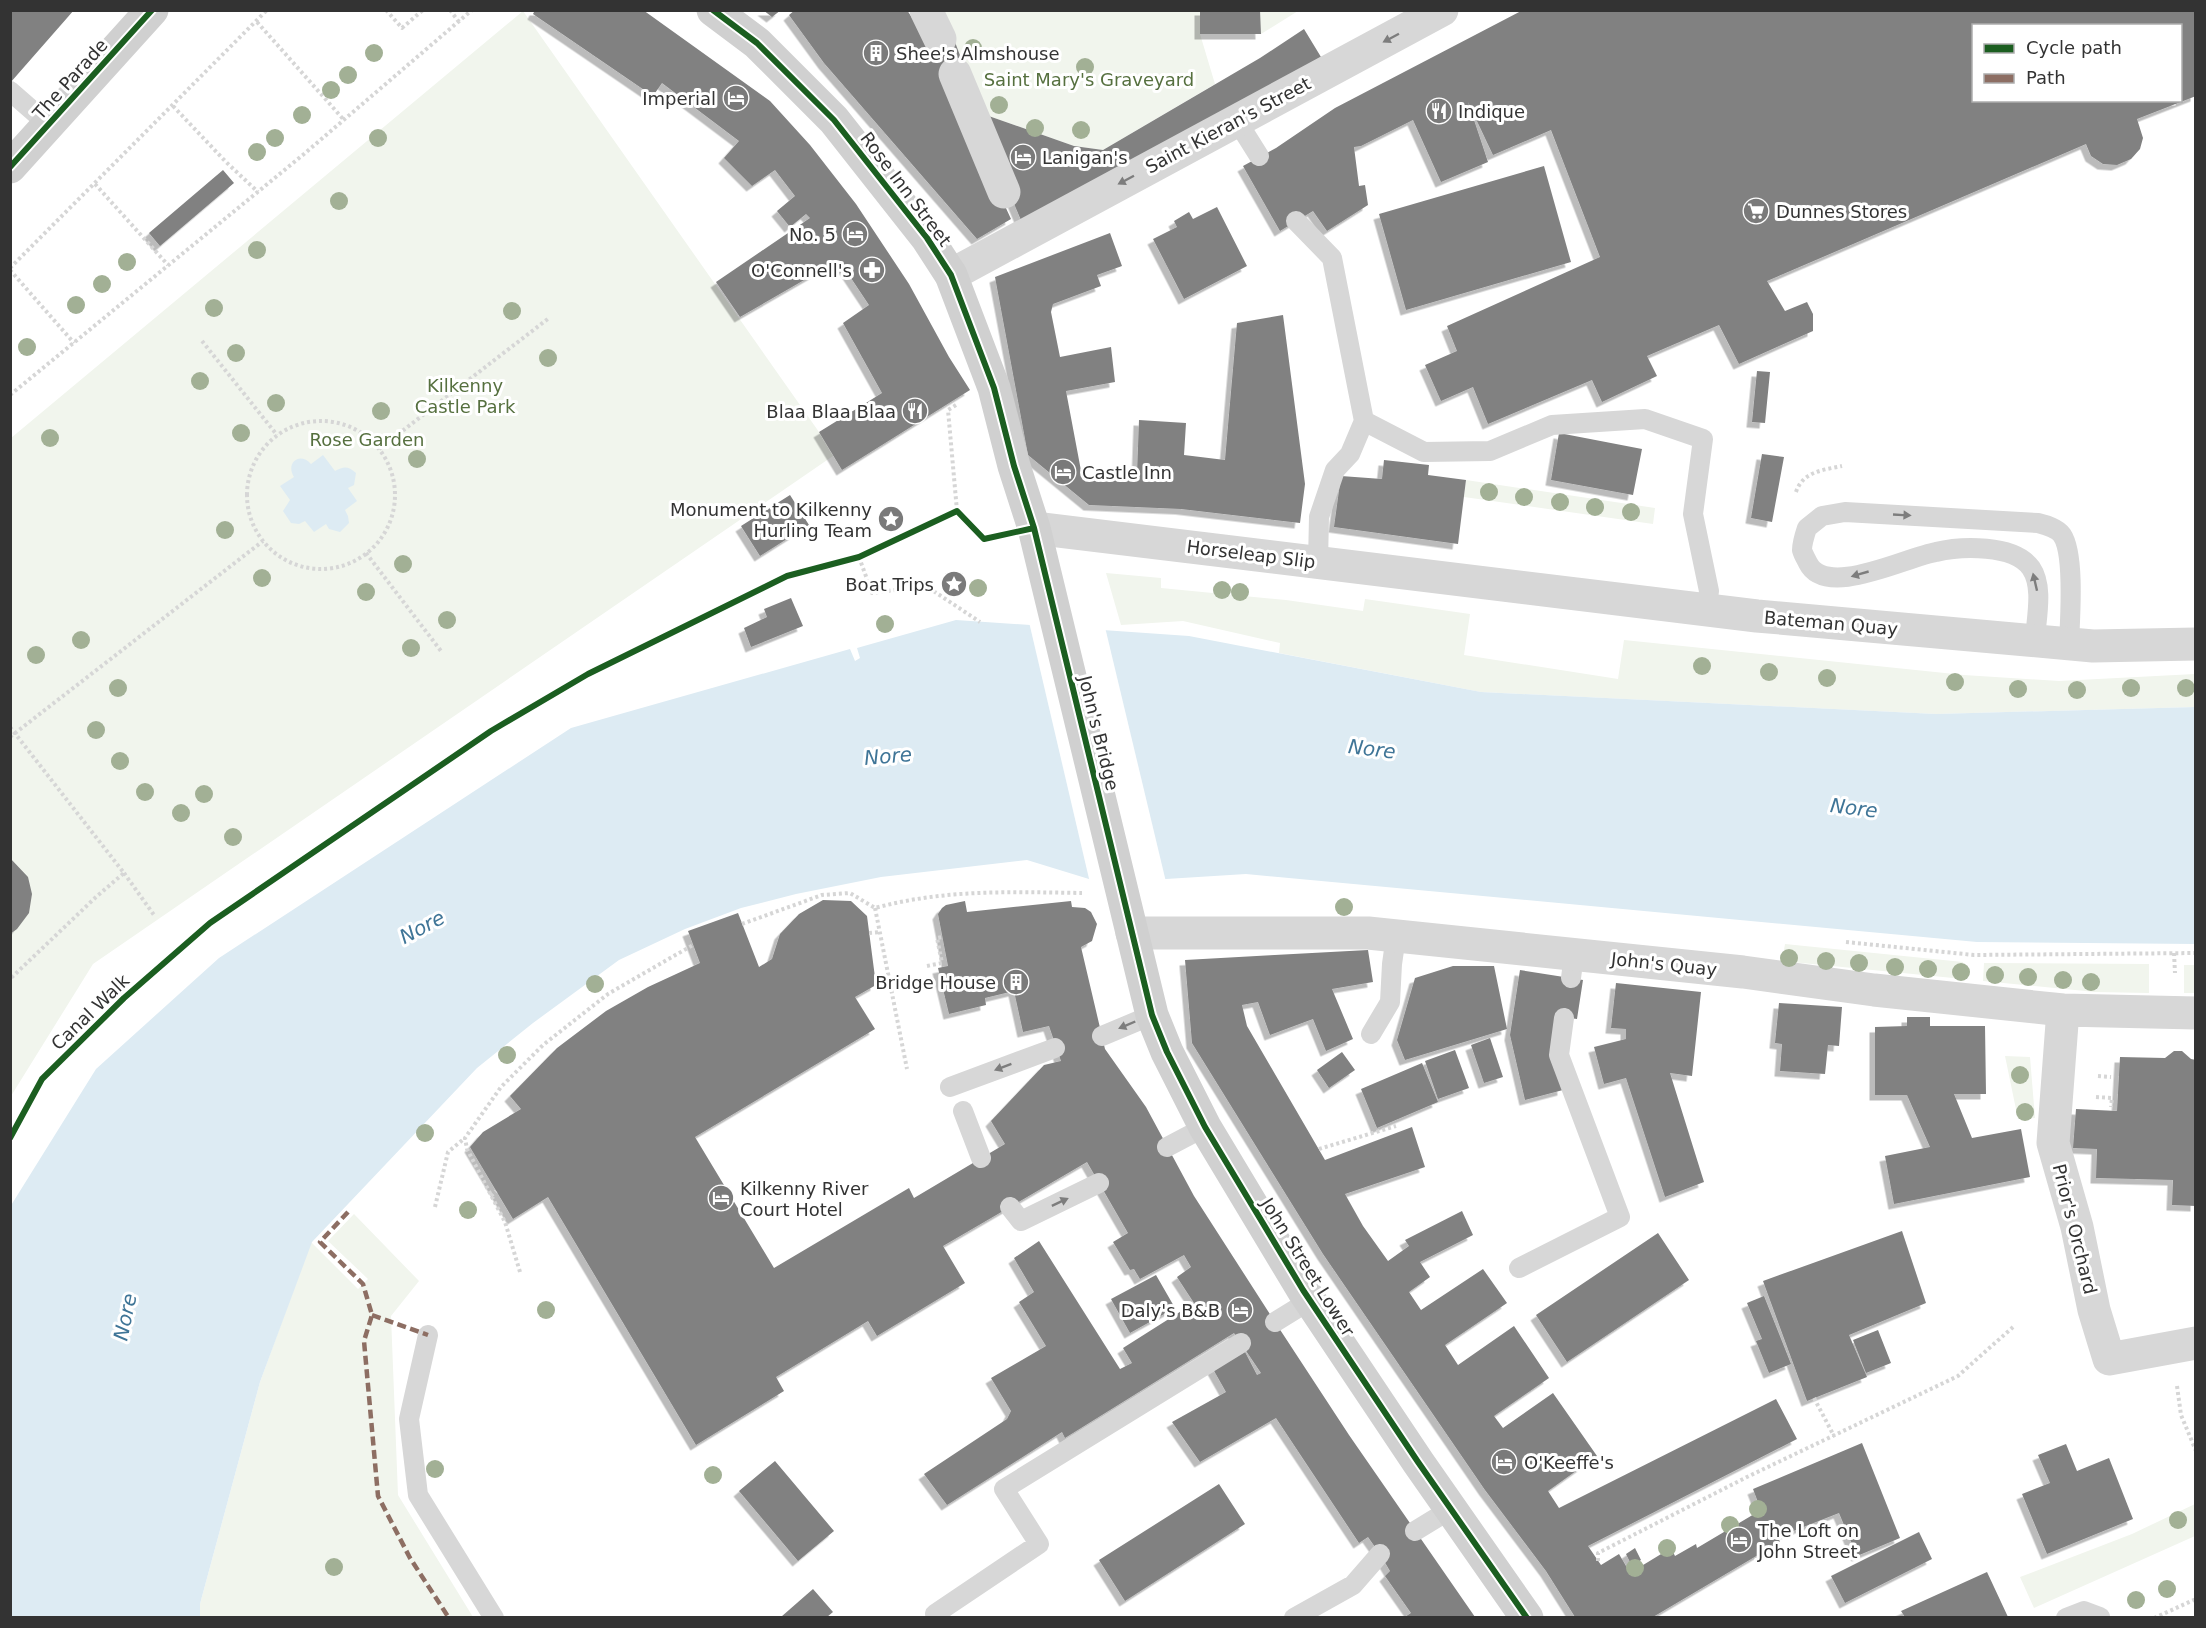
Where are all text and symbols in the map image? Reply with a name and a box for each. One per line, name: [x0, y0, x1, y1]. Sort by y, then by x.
legend: [1972, 24, 2182, 102]
one-way arrow: [1382, 33, 1399, 43]
street label: The Parade: [28, 34, 112, 124]
text: Cycle path: [2026, 37, 2122, 58]
building icon: Shee's Almshouse: [861, 38, 891, 68]
place label: Shee's Almshouse: [896, 43, 1060, 64]
text: Path: [2026, 67, 2066, 88]
park label: Saint Mary's Graveyard: [984, 69, 1194, 90]
street label: Saint Kieran's Street: [1142, 73, 1314, 177]
hotel icon: Imperial: [721, 83, 751, 113]
place label: Imperial: [642, 88, 716, 109]
restaurant icon: Indique: [1424, 96, 1454, 126]
place label: Indique: [1458, 101, 1525, 122]
street label: Rose Inn Street: [856, 128, 956, 250]
hotel icon: Lanigan's: [1008, 142, 1038, 172]
place label: Lanigan's: [1042, 147, 1128, 168]
one-way arrow: [1117, 175, 1134, 185]
supermarket icon: Dunnes Stores: [1741, 196, 1771, 226]
place label: Dunnes Stores: [1776, 201, 1907, 222]
hotel icon: No. 5: [840, 219, 870, 249]
place label: No. 5: [789, 224, 836, 245]
pharmacy icon: O'Connell's: [857, 255, 887, 285]
place label: O'Connell's: [751, 260, 852, 281]
park label: Kilkenny Castle Park: [415, 375, 516, 417]
restaurant icon: Blaa Blaa Blaa: [900, 396, 930, 426]
place label: Blaa Blaa Blaa: [766, 401, 896, 422]
park label: Rose Garden: [310, 429, 424, 450]
hotel icon: Castle Inn: [1048, 457, 1078, 487]
place label: Castle Inn: [1082, 462, 1172, 483]
place label: Monument to Kilkenny Hurling Team: [670, 499, 872, 541]
place icon: Monument to Kilkenny Hurling Team: [876, 504, 906, 534]
one-way arrow: [1893, 510, 1912, 520]
street label: Horseleap Slip: [1185, 536, 1317, 572]
place icon: Boat Trips: [939, 569, 969, 599]
one-way arrow: [1851, 570, 1869, 579]
one-way arrow: [2029, 573, 2039, 591]
place label: Boat Trips: [845, 574, 934, 595]
street label: Bateman Quay: [1763, 607, 1899, 639]
street label: John's Bridge: [1074, 672, 1123, 793]
water label: Nore: [1347, 734, 1397, 764]
water label: Nore: [863, 742, 913, 770]
water label: Nore: [1829, 793, 1879, 823]
water label: Nore: [395, 905, 449, 949]
street label: John's Quay: [1609, 948, 1718, 980]
building icon: Bridge House: [1001, 967, 1031, 997]
street label: Canal Walk: [47, 969, 134, 1054]
place label: Bridge House: [875, 972, 996, 993]
one-way arrow: [1118, 1021, 1135, 1030]
one-way arrow: [993, 1063, 1011, 1073]
street label: Prior's Orchard: [2049, 1162, 2101, 1296]
place label: Kilkenny River Court Hotel: [740, 1178, 869, 1220]
hotel icon: Kilkenny River Court Hotel: [706, 1183, 736, 1213]
street label: John Street Lower: [1256, 1193, 1359, 1341]
one-way arrow: [1052, 1198, 1069, 1207]
water label: Nore: [108, 1291, 142, 1343]
hotel icon: Daly's B&B: [1225, 1295, 1255, 1325]
place label: Daly's B&B: [1121, 1300, 1220, 1321]
hotel icon: O'Keeffe's: [1489, 1447, 1519, 1477]
place label: O'Keeffe's: [1524, 1452, 1614, 1473]
place label: The Loft on John Street: [1757, 1520, 1859, 1562]
hotel icon: The Loft on John Street: [1724, 1525, 1754, 1555]

